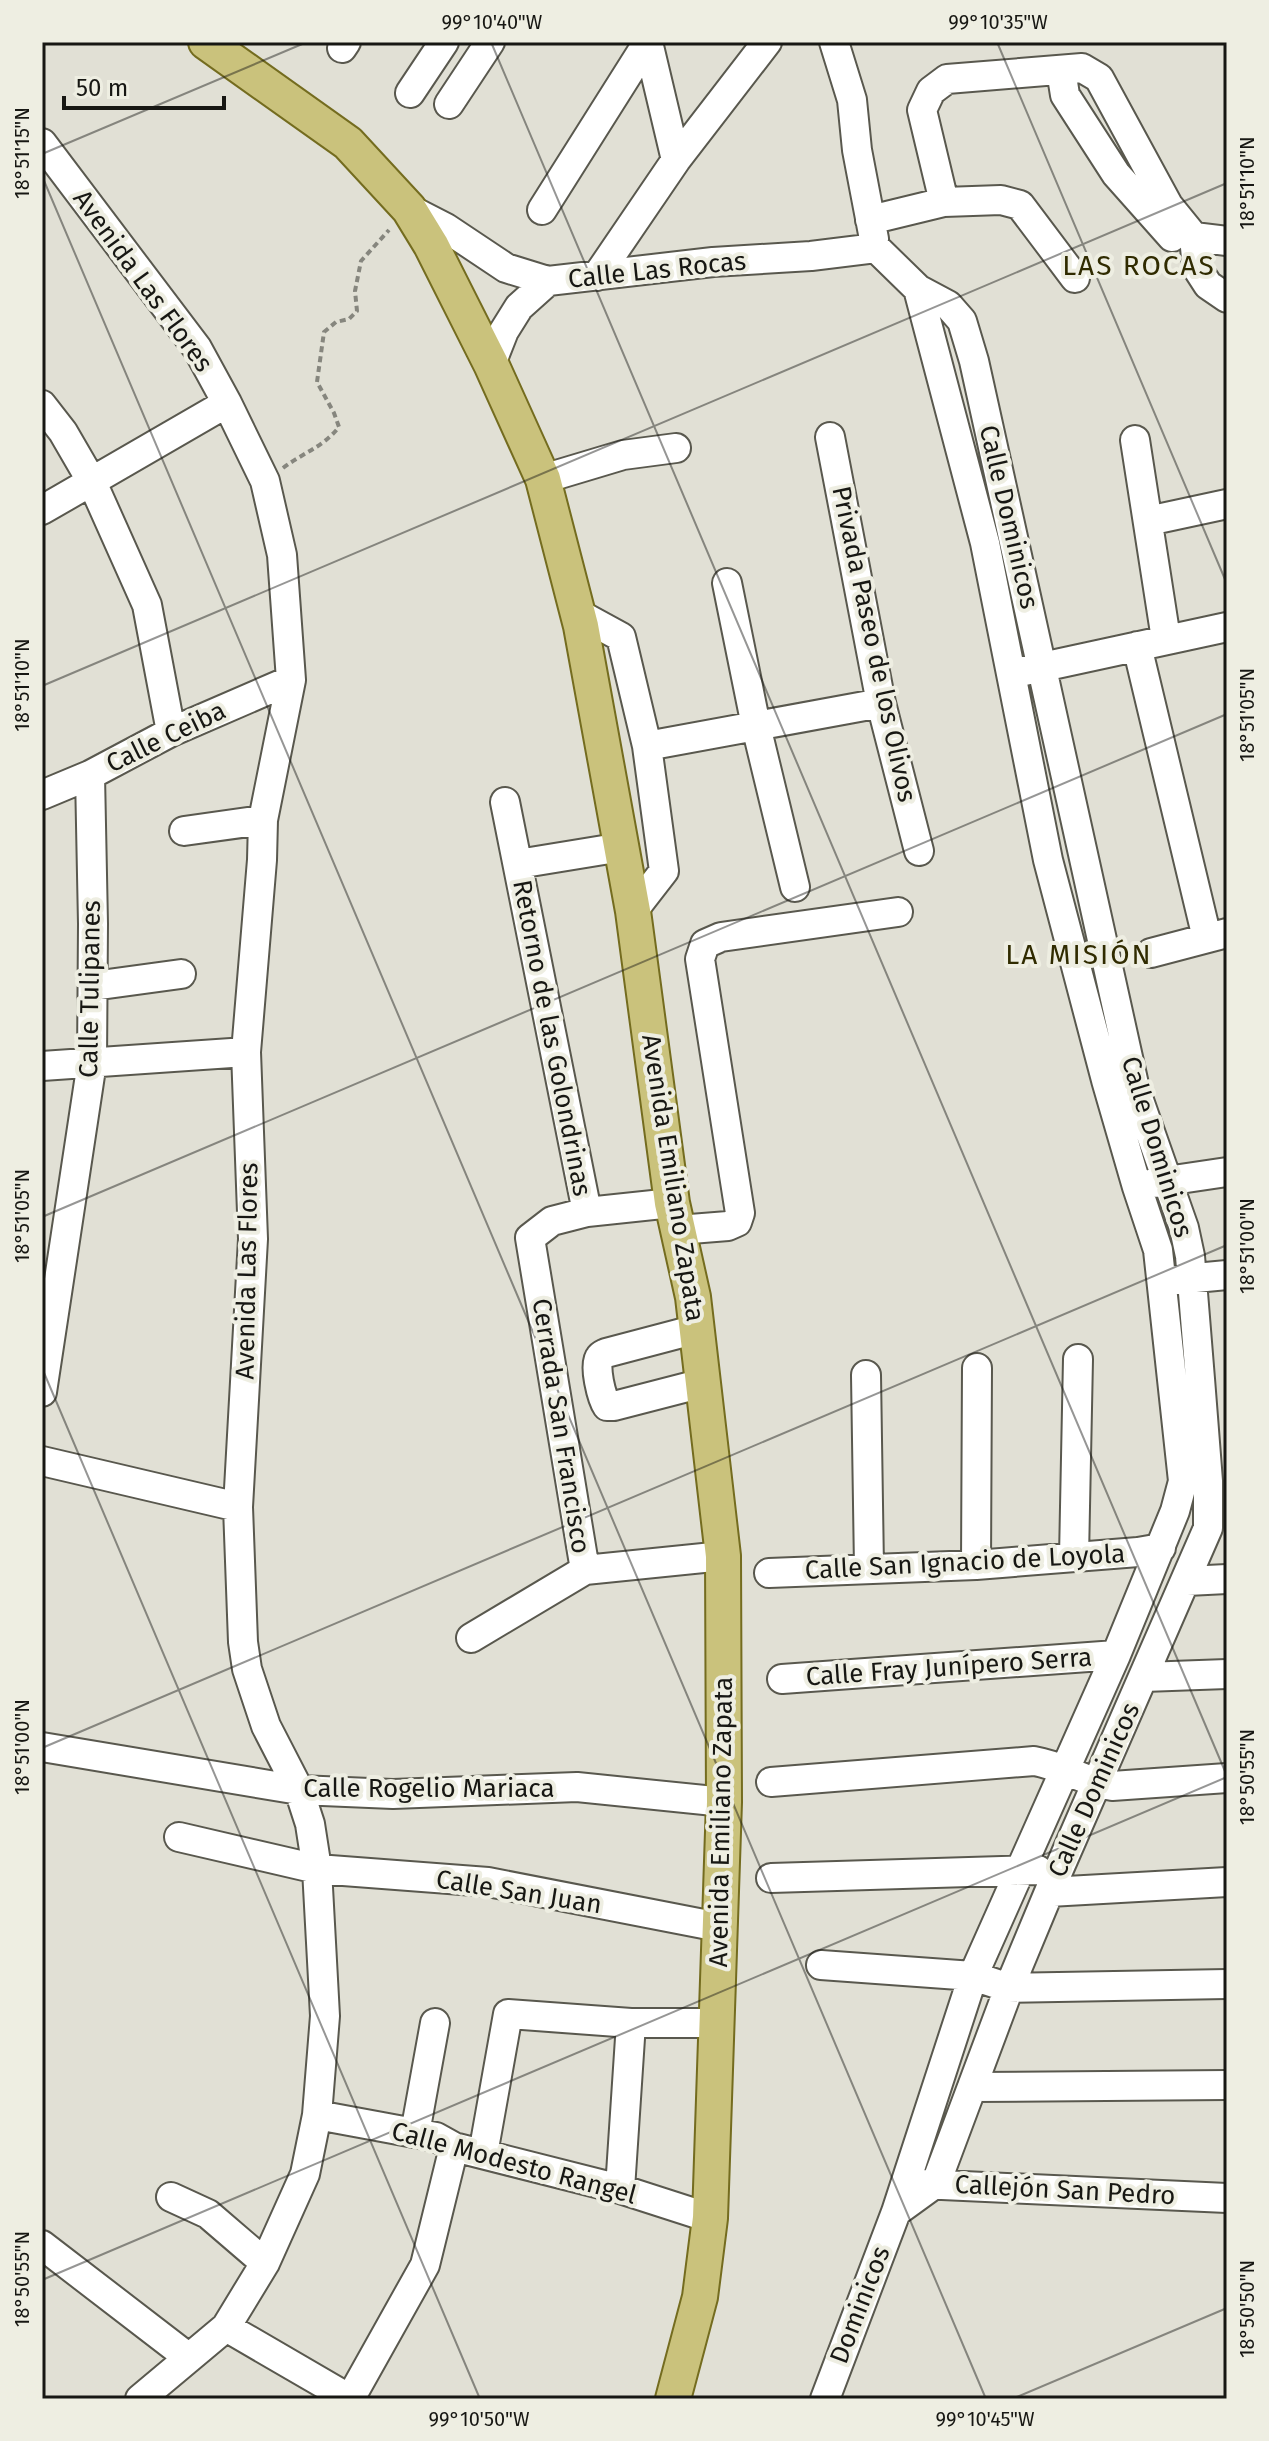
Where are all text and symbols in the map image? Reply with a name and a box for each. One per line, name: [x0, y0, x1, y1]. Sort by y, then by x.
text: 99°10'40"W: [442, 10, 543, 34]
text: 99°10'35"W: [948, 10, 1048, 34]
scale bar: [64, 60, 224, 110]
text: 50 m: [76, 74, 128, 102]
text: 18°51'15"N: [10, 107, 34, 199]
text: 18°51'10"N: [1235, 136, 1259, 230]
street label: Avenida Las Flores: [67, 184, 219, 378]
street label: Calle Las Rocas: [567, 245, 747, 295]
district label: LAS ROCAS: [1062, 249, 1216, 282]
street label: Calle Dominicos: [973, 422, 1045, 612]
street label: Privada Paseo de los Olivos: [825, 483, 923, 805]
text: 18°51'10"N: [10, 638, 34, 732]
text: 18°51'05"N: [1235, 668, 1259, 762]
street label: Calle Ceiba: [101, 695, 231, 779]
street label: Retorno de las Golondrinas: [506, 877, 598, 1199]
street label: Calle Tulipanes: [73, 900, 107, 1078]
district label: LA MISIÓN: [1005, 938, 1153, 971]
street label: Avenida Emiliano Zapata: [635, 1032, 711, 1324]
street label: Calle Dominicos: [1115, 1053, 1199, 1241]
street label: Avenida Las Flores: [230, 1162, 264, 1380]
text: 18°51'05"N: [10, 1169, 34, 1263]
text: 18°51'00"N: [1235, 1198, 1259, 1294]
street label: Cerrada San Francisco: [526, 1296, 596, 1556]
street label: Calle San Ignacio de Loyola: [804, 1538, 1126, 1586]
street label: Calle Fray Junípero Serra: [805, 1642, 1093, 1692]
street label: Avenida Emiliano Zapata: [703, 1676, 739, 1968]
street label: Calle Dominicos: [1042, 1698, 1146, 1882]
text: 18°51'00"N: [10, 1699, 34, 1795]
text: 18°50'55"N: [1235, 1729, 1259, 1825]
street label: Calle Rogelio Mariaca: [303, 1773, 555, 1804]
street label: Calle San Juan: [434, 1864, 604, 1920]
street label: Calle Modesto Rangel: [388, 2115, 640, 2211]
street label: Callejón San Pedro: [954, 2169, 1176, 2211]
text: 18°50'55"N: [10, 2231, 34, 2327]
street label: Dominicos: [823, 2242, 897, 2368]
text: 18°50'50"N: [1235, 2260, 1259, 2358]
text: 99°10'50"W: [429, 2407, 530, 2431]
text: 99°10'45"W: [935, 2407, 1035, 2431]

